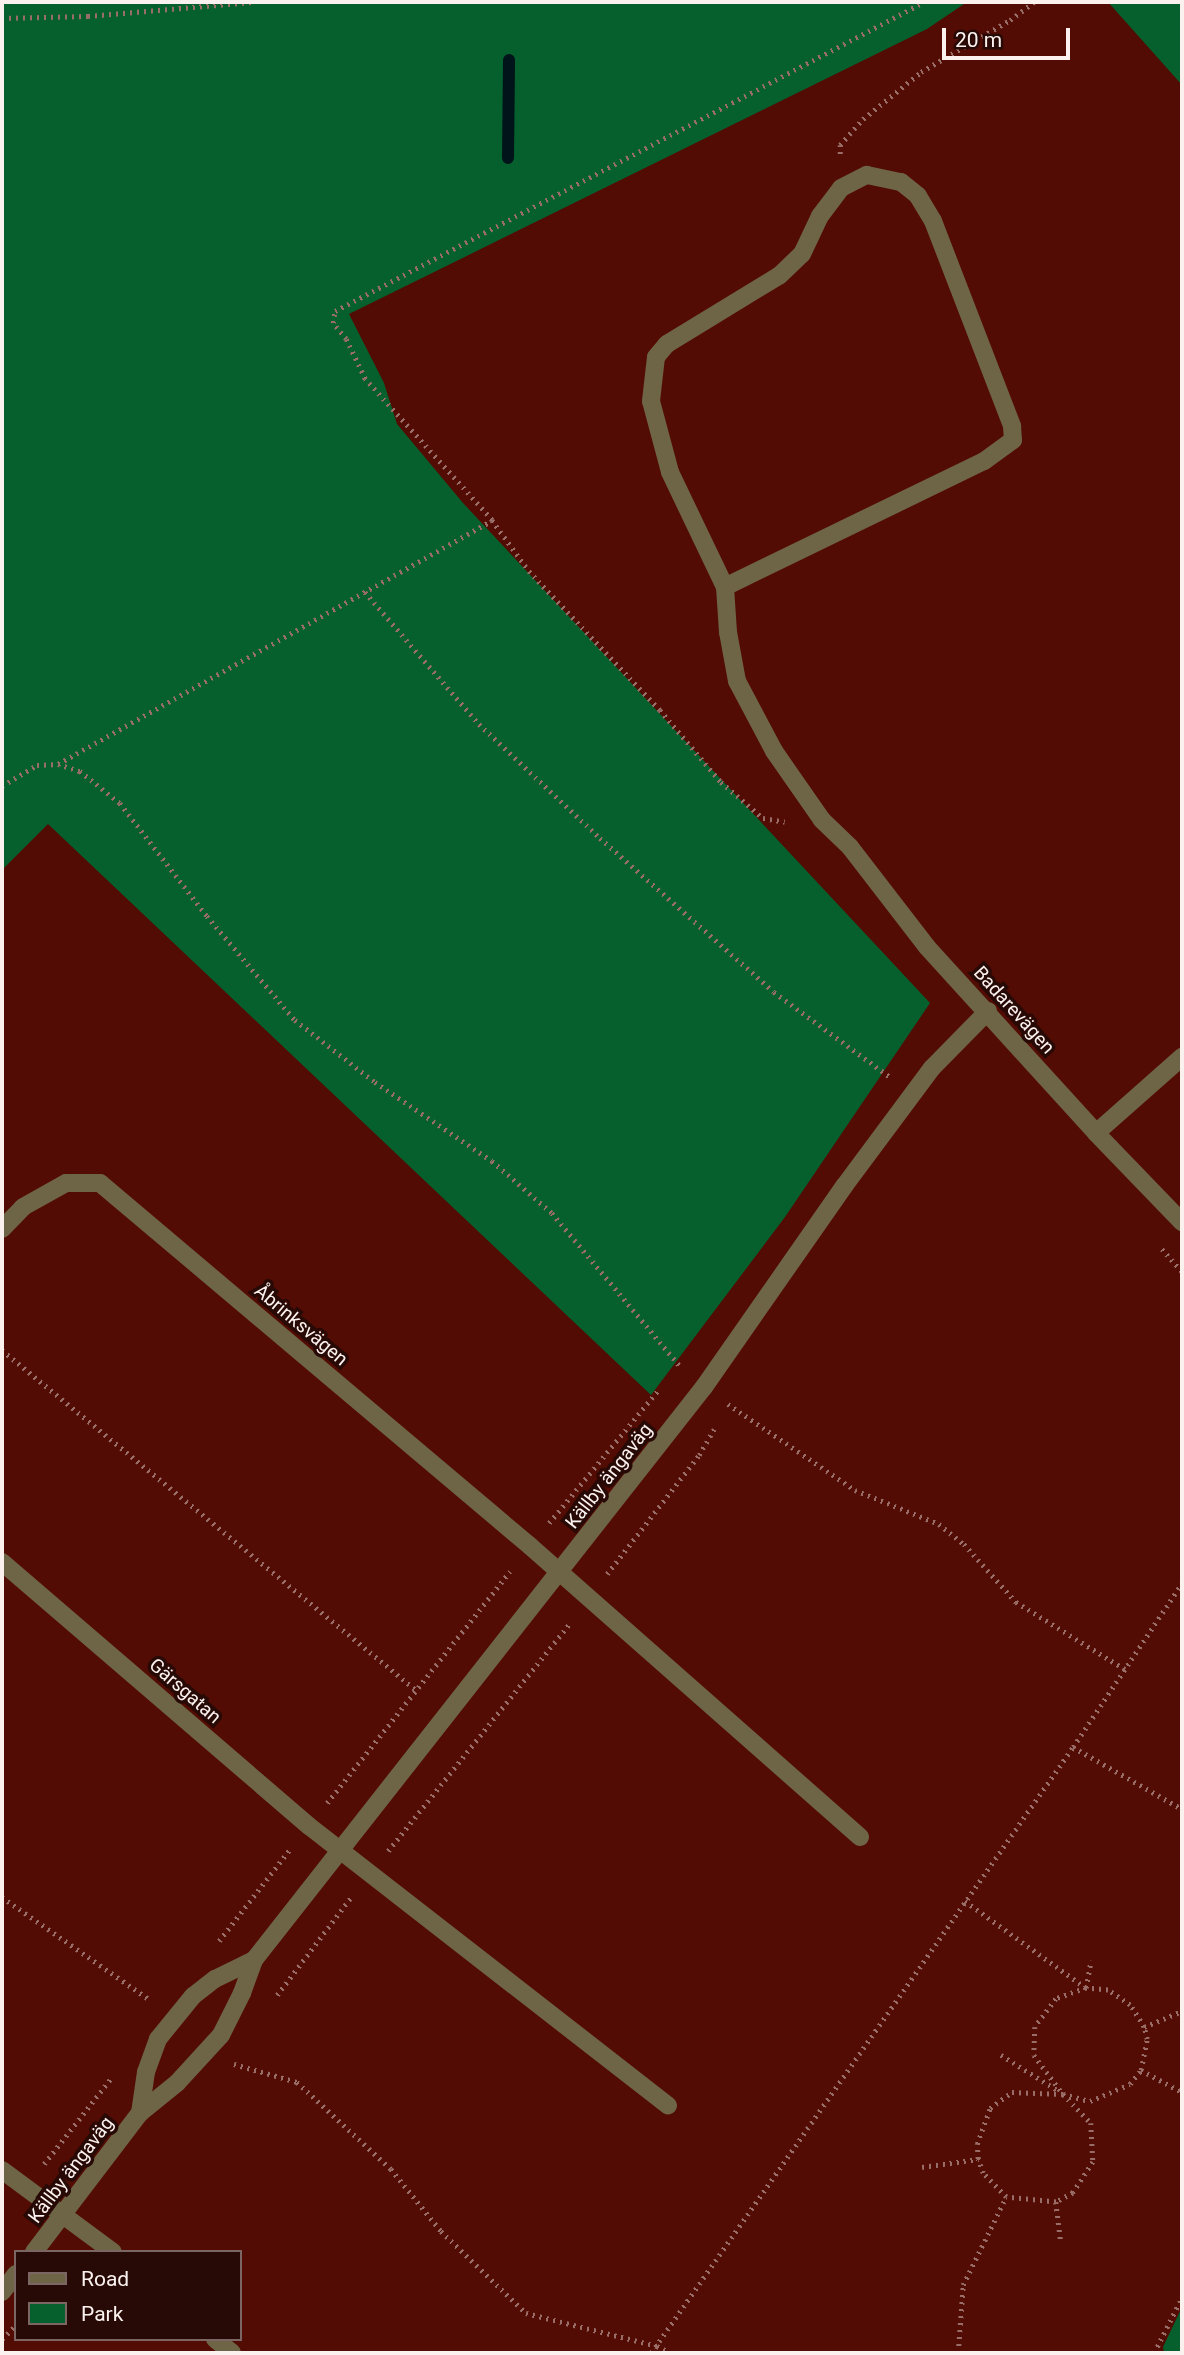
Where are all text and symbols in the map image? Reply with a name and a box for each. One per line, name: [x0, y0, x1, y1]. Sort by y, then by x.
scale bar: [946, 14, 1074, 58]
text: 20 m: [955, 28, 1002, 52]
street label: Badarevägen: [969, 961, 1059, 1059]
street label: Åbrinksvägen: [250, 1279, 352, 1371]
street label: Källby ängaväg: [561, 1419, 657, 1533]
street label: Gärsgatan: [144, 1654, 226, 1728]
street label: Källby ängaväg: [24, 2112, 118, 2228]
legend: [14, 2250, 242, 2341]
text: Road: [81, 2267, 129, 2291]
text: Park: [81, 2302, 123, 2326]

